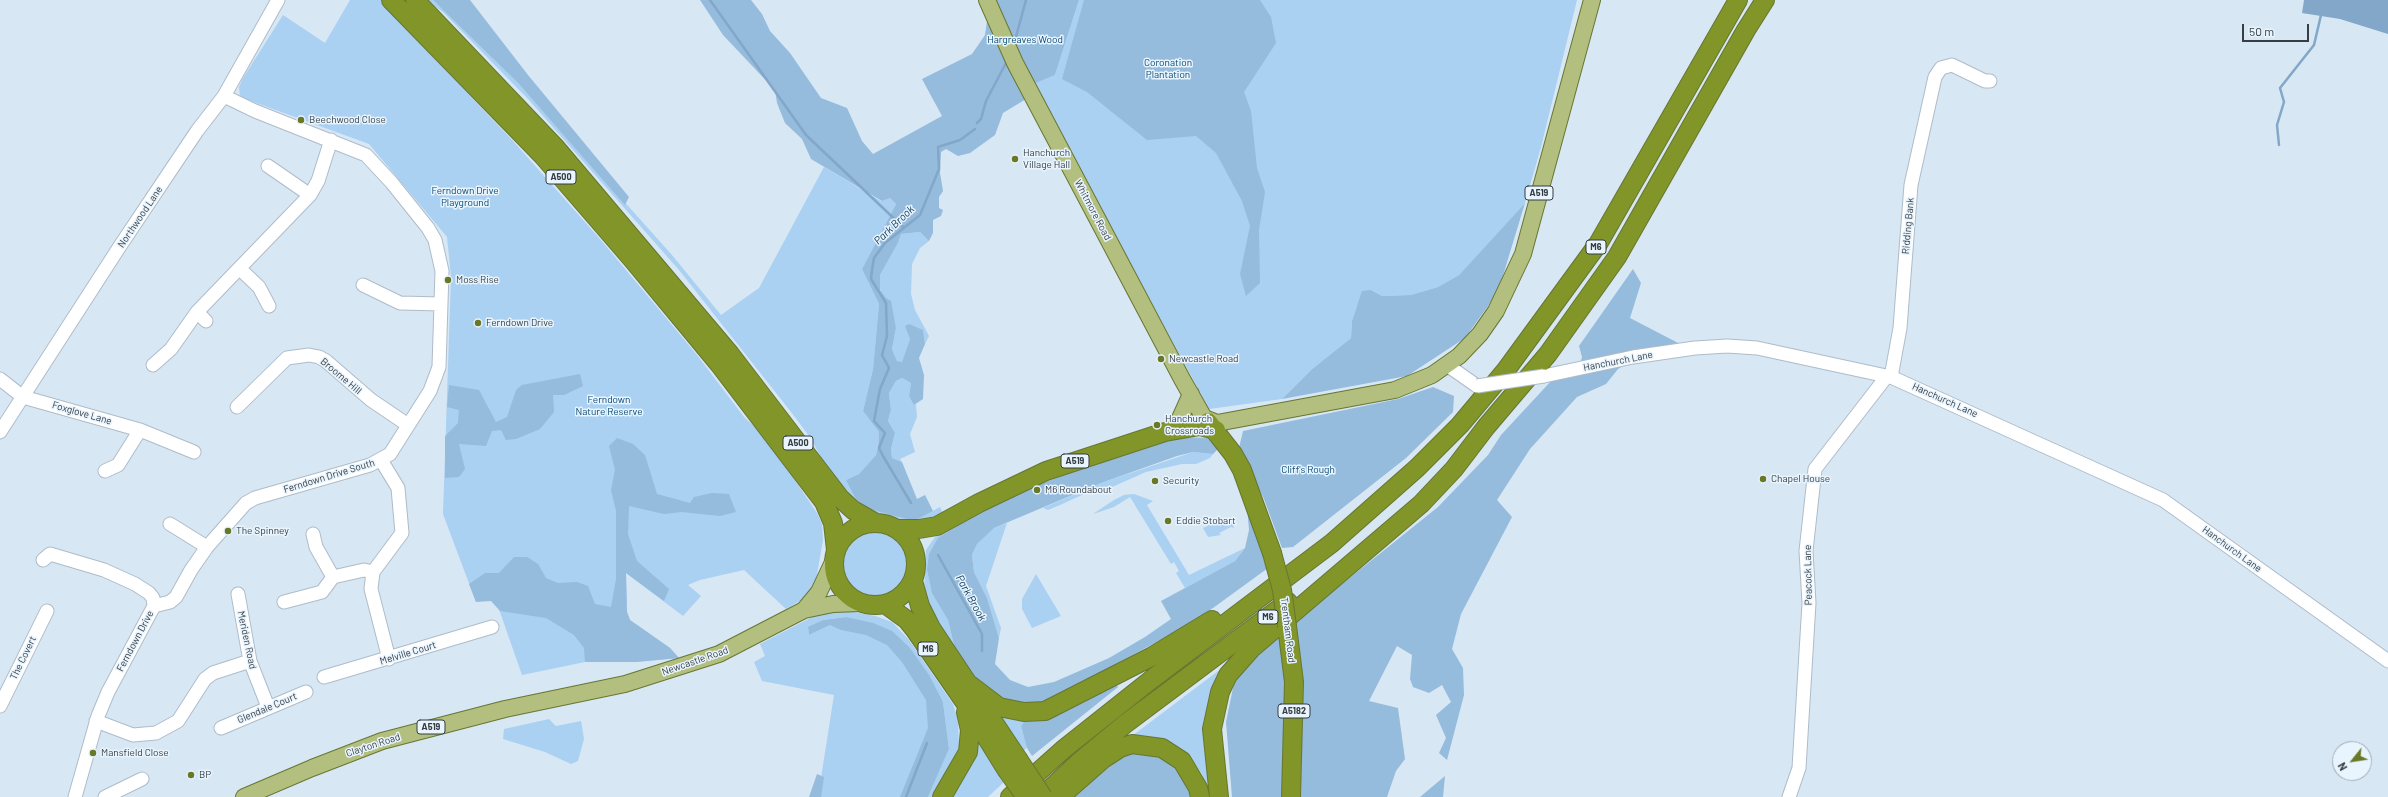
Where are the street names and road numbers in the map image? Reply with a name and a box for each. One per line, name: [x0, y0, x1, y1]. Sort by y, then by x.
road number: A500: [546, 170, 576, 184]
street label: Whitmore Road: [1072, 178, 1114, 242]
street label: Northwood Lane: [115, 184, 165, 250]
road number: A519: [1525, 186, 1553, 200]
street label: Ridding Bank: [1900, 197, 1916, 255]
road number: M6: [1586, 240, 1606, 254]
street label: Hanchurch Lane: [1582, 348, 1654, 374]
street label: Broome Hill: [318, 355, 364, 397]
street label: Hanchurch Lane: [1910, 380, 1980, 420]
street label: Foxglove Lane: [51, 399, 113, 427]
road number: A500: [783, 436, 813, 450]
road number: A519: [1061, 454, 1089, 468]
street label: Ferndown Drive South: [282, 456, 376, 496]
street label: Hanchurch Lane: [2200, 523, 2264, 575]
street label: Peacock Lane: [1801, 545, 1815, 605]
street label: Trentham Road: [1278, 597, 1298, 663]
street label: Ferndown Drive: [114, 609, 156, 673]
street label: Meriden Road: [235, 610, 259, 670]
road number: M6: [1258, 610, 1278, 624]
street label: The Covert: [7, 634, 39, 682]
street label: Melville Court: [378, 639, 438, 667]
road number: M6: [918, 642, 938, 656]
street label: Newcastle Road: [660, 644, 730, 678]
street label: Glendale Court: [235, 690, 299, 726]
road number: A5182: [1278, 704, 1310, 718]
road number: A519: [417, 720, 445, 734]
street label: Clayton Road: [344, 731, 402, 759]

